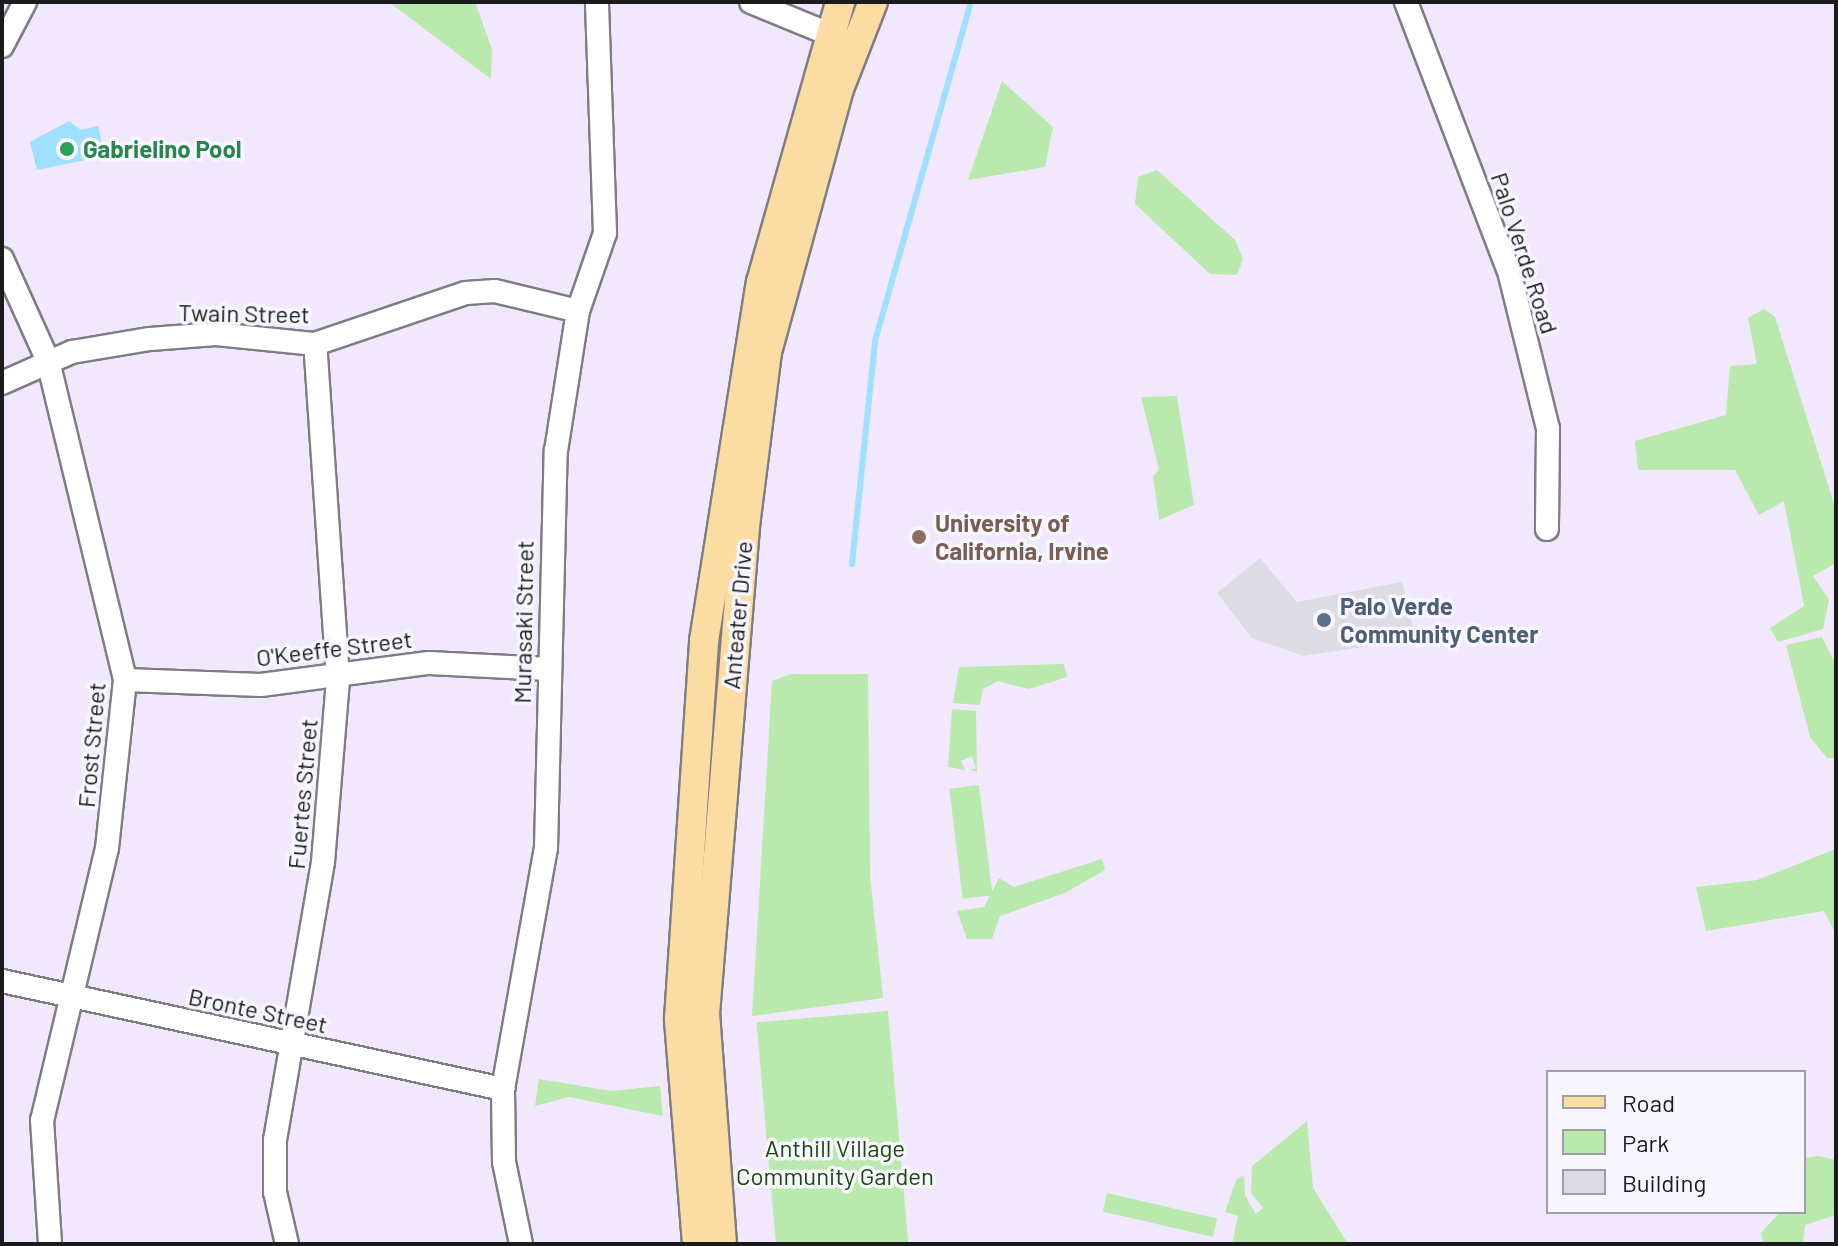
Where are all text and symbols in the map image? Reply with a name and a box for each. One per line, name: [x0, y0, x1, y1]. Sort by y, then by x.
place label: Gabrielino Pool: [83, 135, 242, 163]
marker: Gabrielino Pool: [58, 140, 76, 158]
street label: Palo Verde Road: [1485, 169, 1565, 337]
street label: Twain Street: [178, 297, 310, 329]
place label: University of California, Irvine: [935, 509, 1109, 565]
marker: University of California, Irvine: [910, 528, 928, 546]
street label: Murasaki Street: [507, 540, 539, 704]
street label: Anteater Drive: [716, 540, 758, 690]
place label: Palo Verde Community Center: [1340, 592, 1538, 648]
marker: Palo Verde Community Center: [1315, 611, 1333, 629]
street label: O'Keeffe Street: [254, 624, 414, 672]
street label: Frost Street: [71, 681, 111, 809]
street label: Fuertes Street: [281, 718, 323, 870]
street label: Bronte Street: [186, 981, 330, 1039]
legend: [1546, 1070, 1806, 1214]
text: Road: [1622, 1088, 1675, 1117]
text: Park: [1622, 1128, 1669, 1157]
park label: Anthill Village Community Garden: [736, 1134, 934, 1190]
text: Building: [1622, 1168, 1706, 1197]

